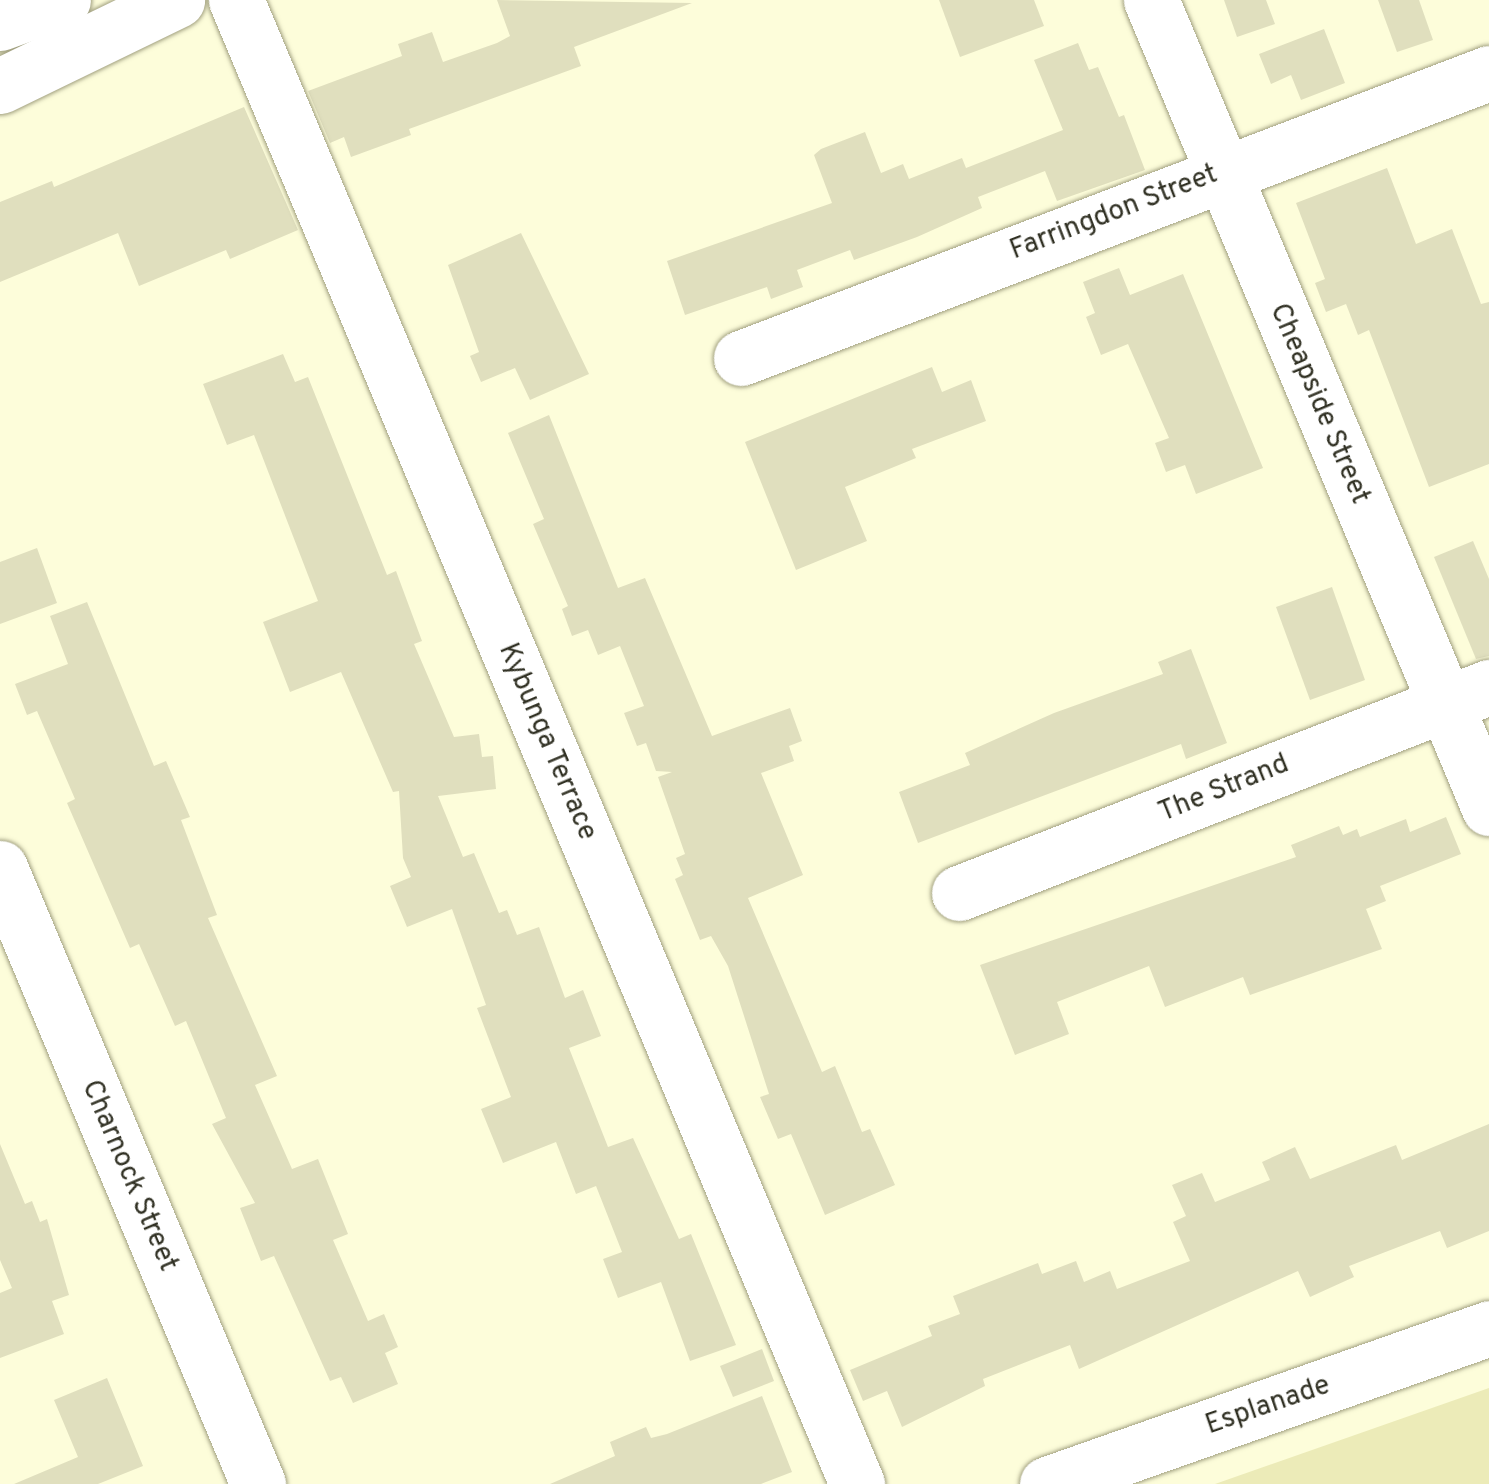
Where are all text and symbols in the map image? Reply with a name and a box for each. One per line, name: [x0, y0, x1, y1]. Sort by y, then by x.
street label: Farringdon Street: [1005, 158, 1223, 268]
street label: Cheapside Street: [1262, 299, 1376, 509]
street label: Kybunga Terrace: [490, 638, 604, 846]
street label: The Strand: [1154, 748, 1294, 830]
street label: Charnock Street: [74, 1075, 184, 1277]
street label: Esplanade: [1201, 1369, 1335, 1443]

